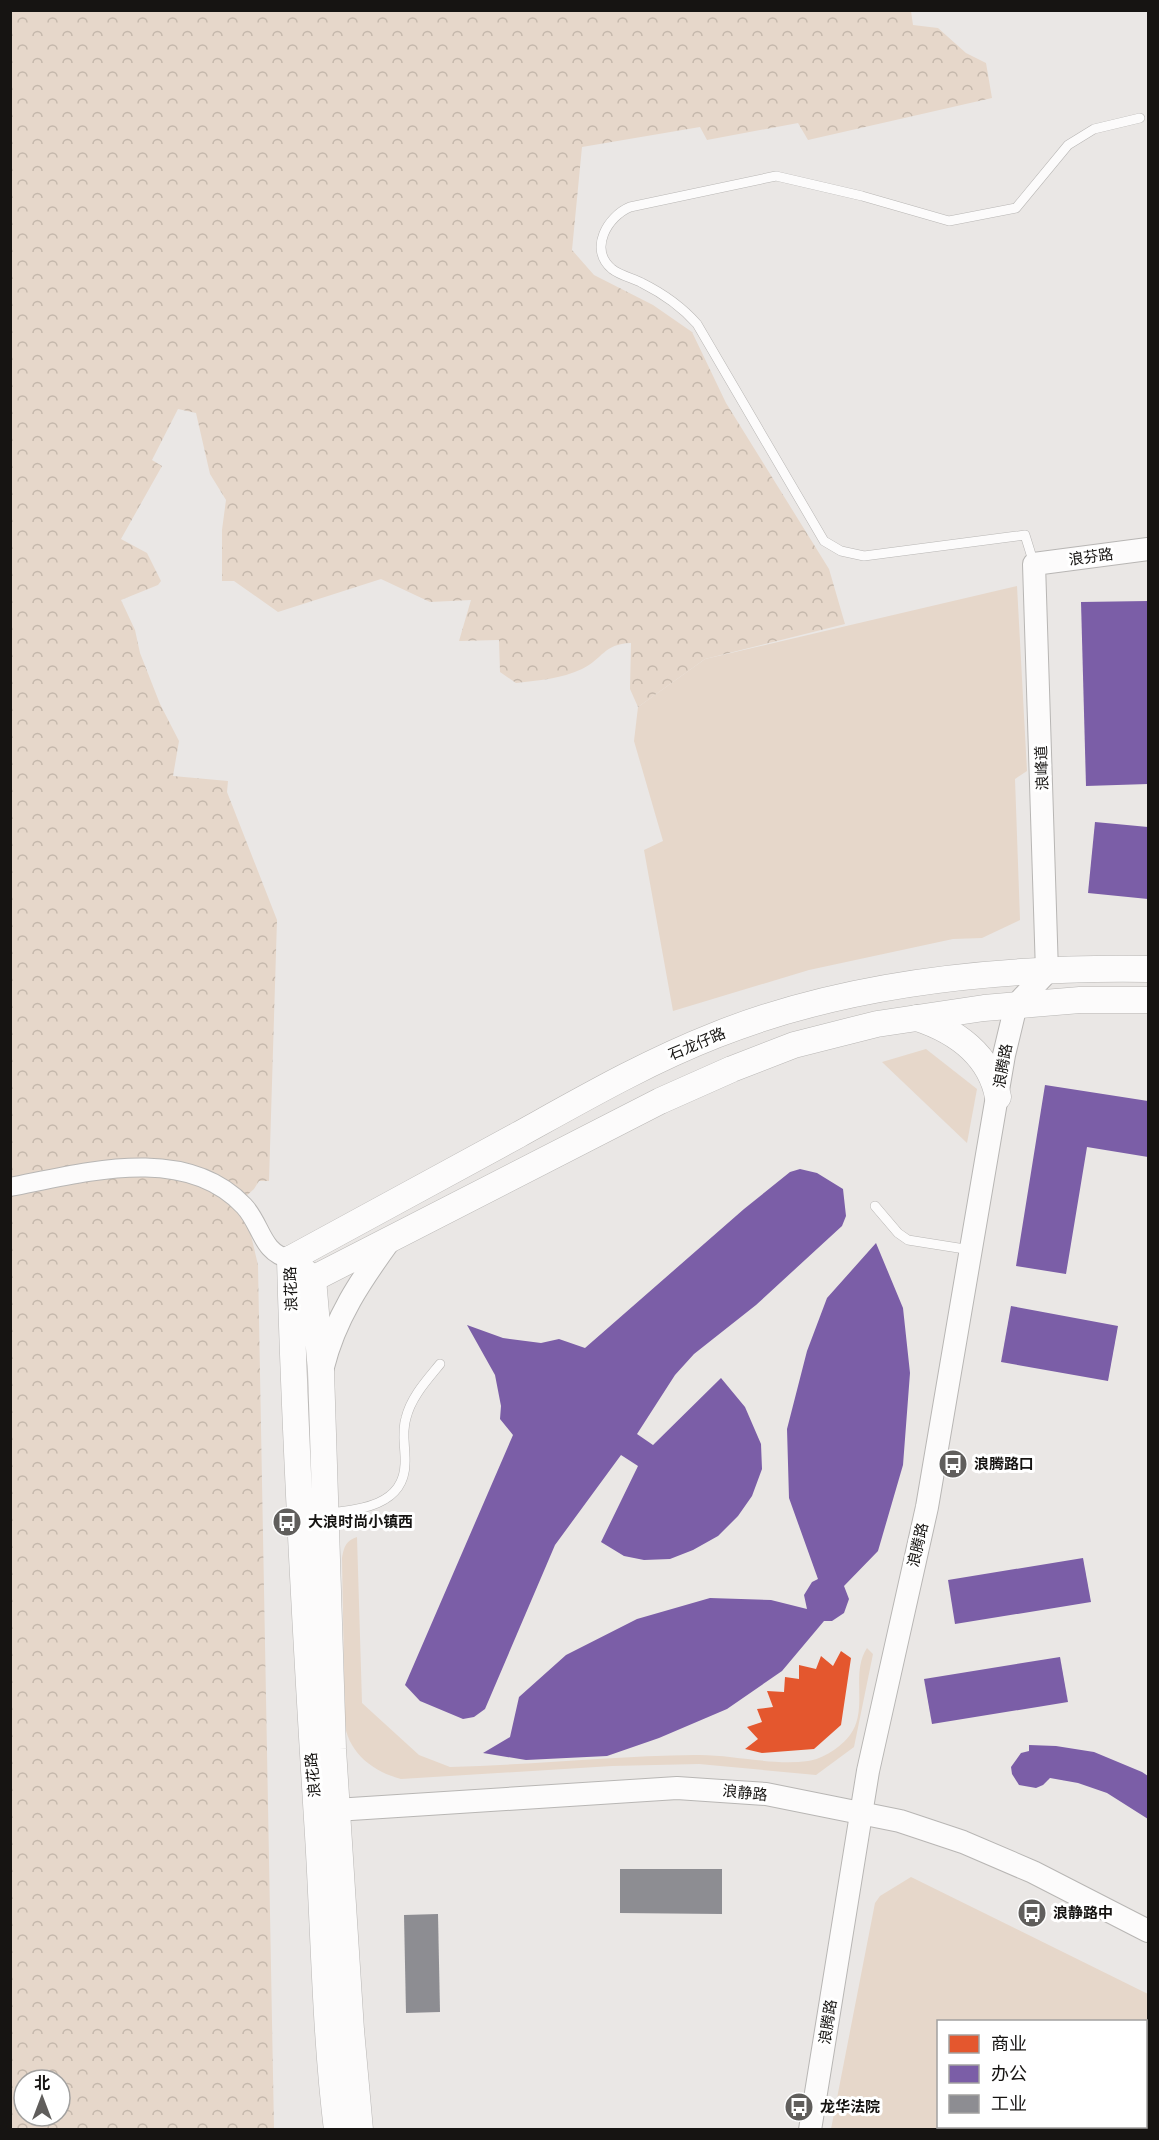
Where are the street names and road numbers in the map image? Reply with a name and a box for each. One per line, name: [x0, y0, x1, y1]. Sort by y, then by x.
street label: 浪芬路: [1067, 545, 1114, 568]
street label: 浪峰道: [1032, 745, 1051, 791]
street label: 石龙仔路: [666, 1024, 728, 1063]
street label: 浪腾路: [990, 1042, 1015, 1090]
street label: 浪花路: [281, 1266, 300, 1312]
street label: 浪腾路: [904, 1521, 931, 1569]
street label: 浪花路: [302, 1752, 323, 1798]
street label: 浪静路: [722, 1782, 768, 1803]
street label: 浪腾路: [816, 1998, 839, 2045]

